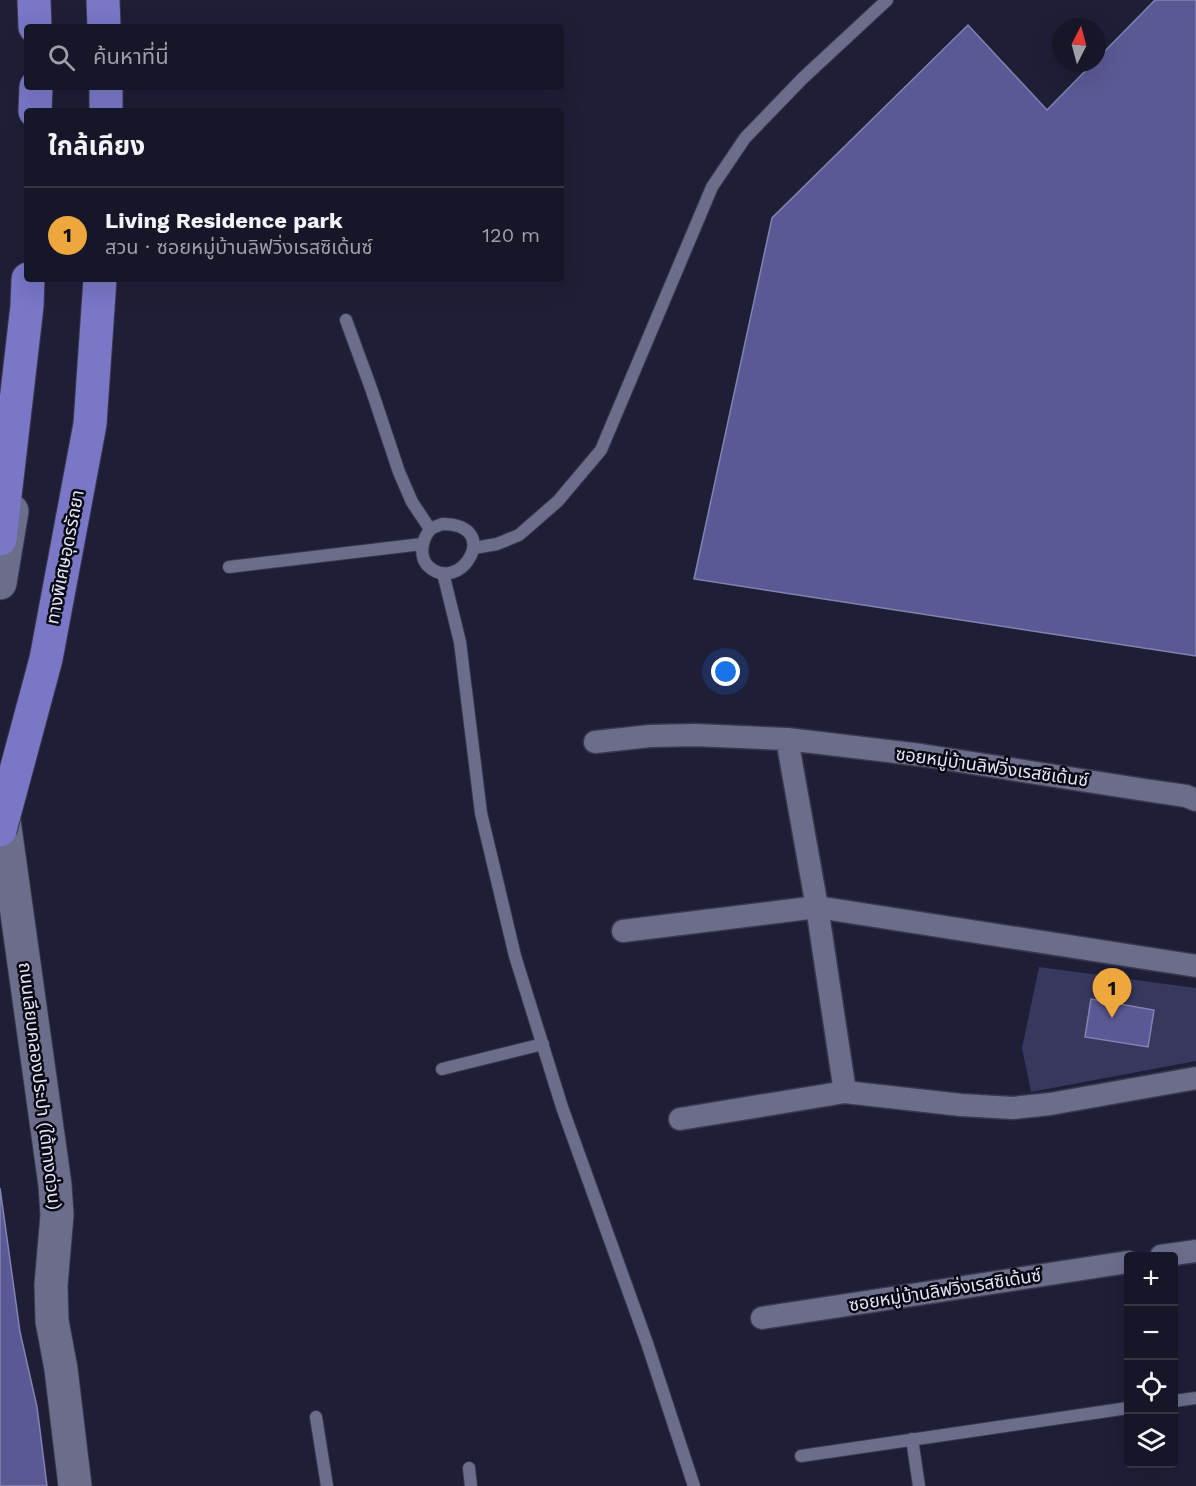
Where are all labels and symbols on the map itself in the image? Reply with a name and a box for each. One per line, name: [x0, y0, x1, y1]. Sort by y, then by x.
north arrow: [1052, 18, 1106, 72]
street label: ทางพิเศษอุดรรัถยา: [41, 488, 89, 626]
your location: [711, 657, 740, 686]
street label: ซอยหมู่บ้านลิฟวิ่งเรสซิเด้นซ์: [894, 742, 1090, 792]
street label: ถนนเลียบคลองประปา (ใต้ทางด่วน): [15, 961, 66, 1211]
pin: 1: [1092, 968, 1132, 1018]
street label: ซอยหมู่บ้านลิฟวิ่งเรสซิเด้นซ์: [847, 1263, 1043, 1317]

